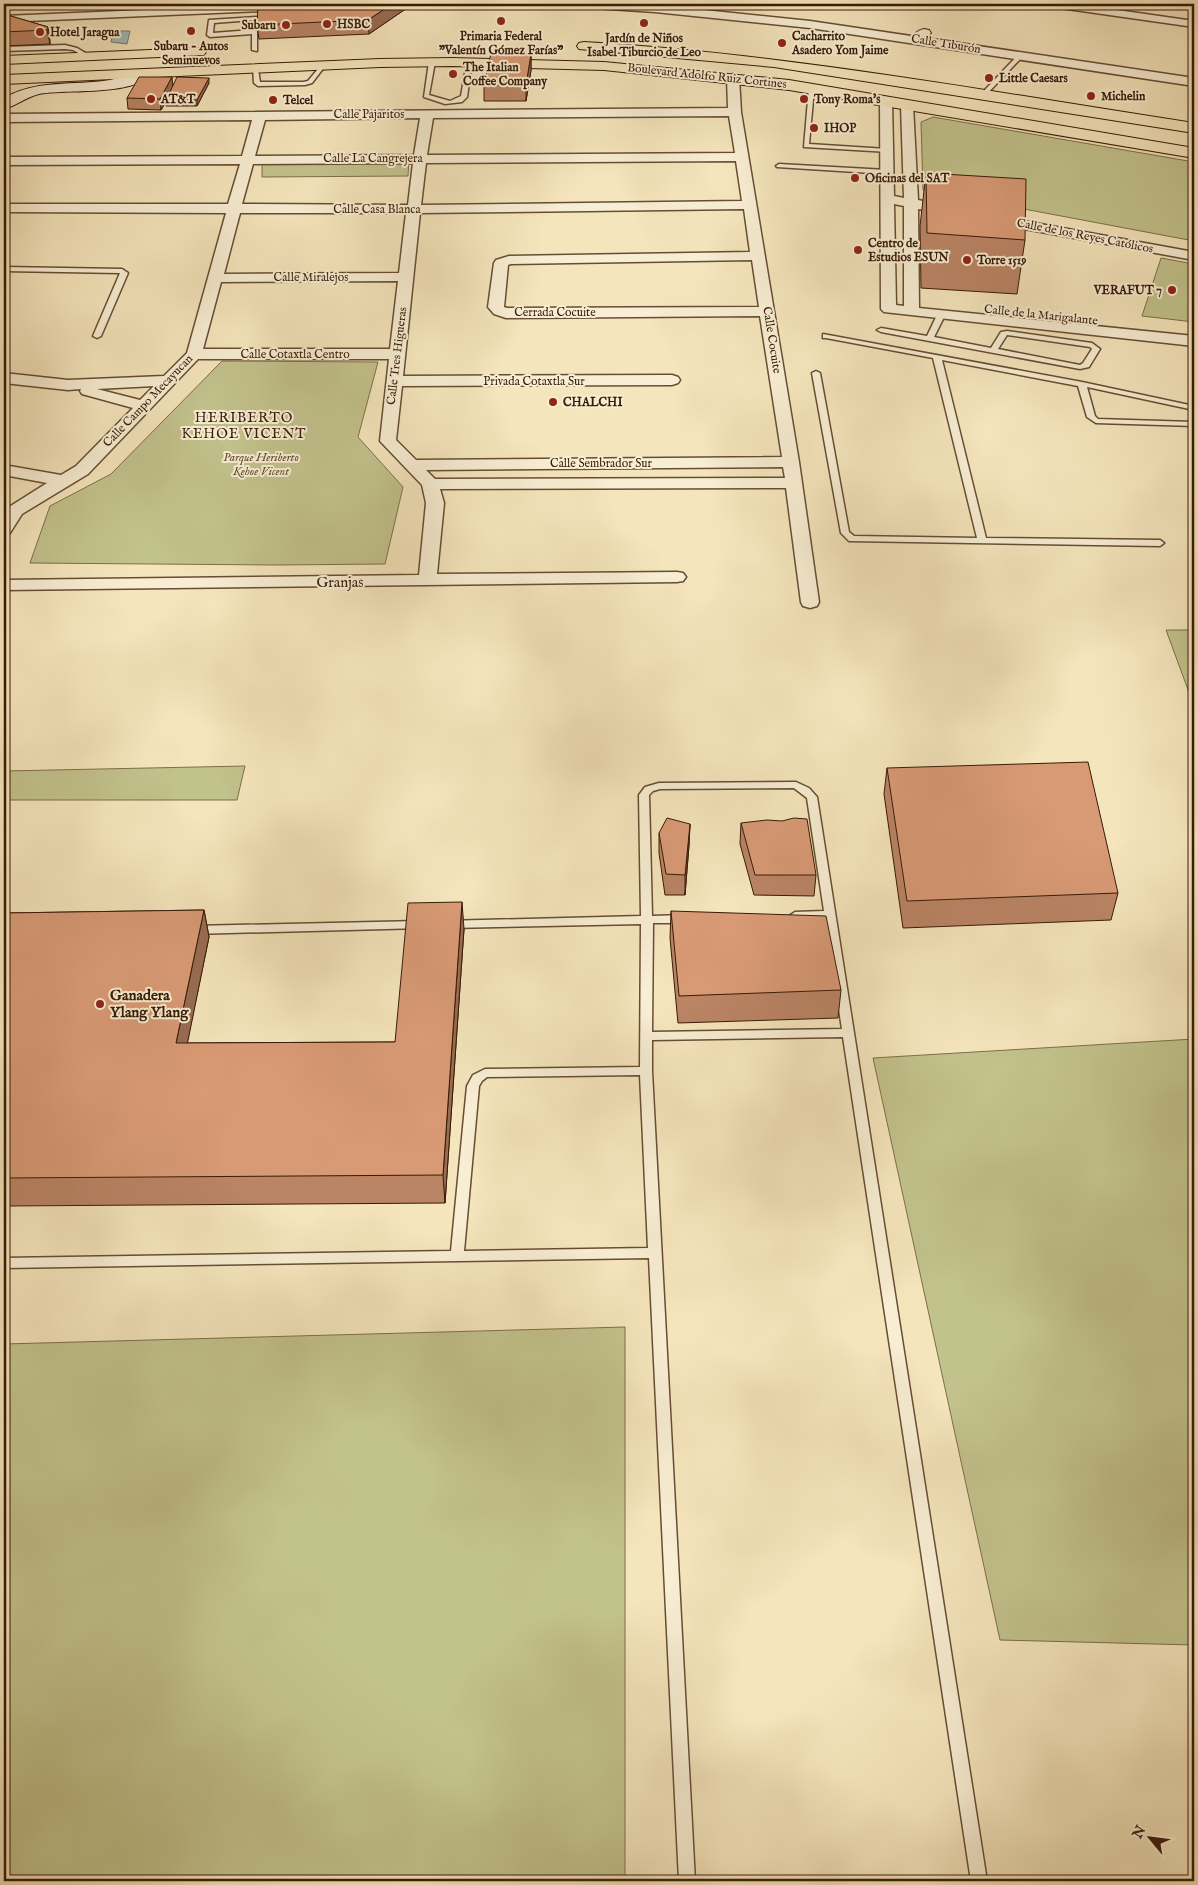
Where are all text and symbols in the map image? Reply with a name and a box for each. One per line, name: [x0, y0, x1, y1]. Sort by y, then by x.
marker: Primaria Federal "Valentín Gómez Farías": [495, 15, 507, 27]
place label: HSBC: [337, 17, 370, 32]
marker: Jardín de Niños Isabel Tiburcio de Leo: [638, 17, 650, 29]
place label: Subaru: [241, 18, 277, 33]
marker: HSBC: [321, 18, 333, 30]
marker: Subaru: [280, 19, 292, 31]
place label: Hotel Jaragua: [50, 25, 120, 41]
marker: Subaru - Autos Seminuevos: [185, 25, 197, 37]
marker: Hotel Jaragua: [34, 26, 46, 38]
place label: Primaria Federal "Valentín Gómez Farías": [439, 29, 563, 58]
place label: Cacharrito Asadero Yom Jaime: [791, 29, 889, 59]
place label: Jardín de Niños Isabel Tiburcio de Leo: [587, 31, 701, 60]
street label: Calle Tiburón: [910, 31, 982, 57]
marker: Cacharrito Asadero Yom Jaime: [776, 37, 788, 49]
place label: Subaru - Autos Seminuevos: [154, 39, 229, 68]
place label: The Italian Coffee Company: [462, 60, 548, 90]
street label: Boulevard Adolfo Ruiz Cortines: [626, 60, 788, 92]
marker: The Italian Coffee Company: [447, 68, 459, 80]
place label: Little Caesars: [998, 71, 1068, 86]
marker: Little Caesars: [983, 72, 995, 84]
place label: Michelin: [1101, 89, 1146, 104]
marker: Michelin: [1085, 90, 1097, 102]
place label: AT&T: [160, 92, 196, 107]
place label: Tony Roma's: [813, 92, 881, 108]
marker: AT&T: [145, 93, 157, 105]
place label: Telcel: [282, 93, 314, 108]
marker: Tony Roma's: [798, 93, 810, 105]
marker: Telcel: [267, 94, 279, 106]
street label: Calle Pajaritos: [334, 107, 404, 122]
place label: IHOP: [824, 121, 856, 136]
marker: IHOP: [808, 122, 820, 134]
street label: Calle La Cangrejera: [323, 151, 423, 166]
place label: Oficinas del SAT: [865, 171, 949, 186]
marker: Oficinas del SAT: [849, 172, 861, 184]
street label: Calle Casa Blanca: [333, 202, 421, 217]
street label: Calle de los Reyes Católicos: [1015, 215, 1155, 257]
place label: Centro de Estudios ESUN: [868, 236, 949, 265]
marker: Centro de Estudios ESUN: [852, 244, 864, 256]
place label: Torre 1519: [976, 253, 1027, 268]
marker: Torre 1519: [961, 254, 973, 266]
street label: Calle Miralejos: [274, 270, 348, 285]
place label: VERAFUT 7: [1093, 283, 1162, 298]
marker: VERAFUT 7: [1166, 284, 1178, 296]
street label: Calle de la Marigalante: [983, 302, 1099, 328]
street label: Cerrada Cocuite: [514, 305, 596, 320]
street label: Calle Cocuite: [759, 305, 785, 375]
street label: Calle Tres Higueras: [384, 306, 410, 406]
street label: Calle Cotaxtla Centro: [240, 347, 350, 362]
street label: Calle Campo Mecayucan: [100, 351, 197, 451]
street label: Privada Cotaxtla Sur: [483, 374, 585, 389]
place label: CHALCHI: [563, 395, 623, 410]
marker: CHALCHI: [547, 396, 559, 408]
district label: HERIBERTO KEHOE VICENT: [182, 409, 306, 443]
park label: Parque Heriberto Kehoe Vicent: [223, 450, 299, 479]
street label: Calle Sembrador Sur: [550, 456, 653, 471]
street label: Granjas: [316, 573, 364, 592]
place label: Ganadera Ylang Ylang: [110, 986, 189, 1022]
marker: Ganadera Ylang Ylang: [94, 998, 106, 1010]
north arrow: [1126, 1812, 1176, 1862]
text: N: [1128, 1823, 1150, 1843]

